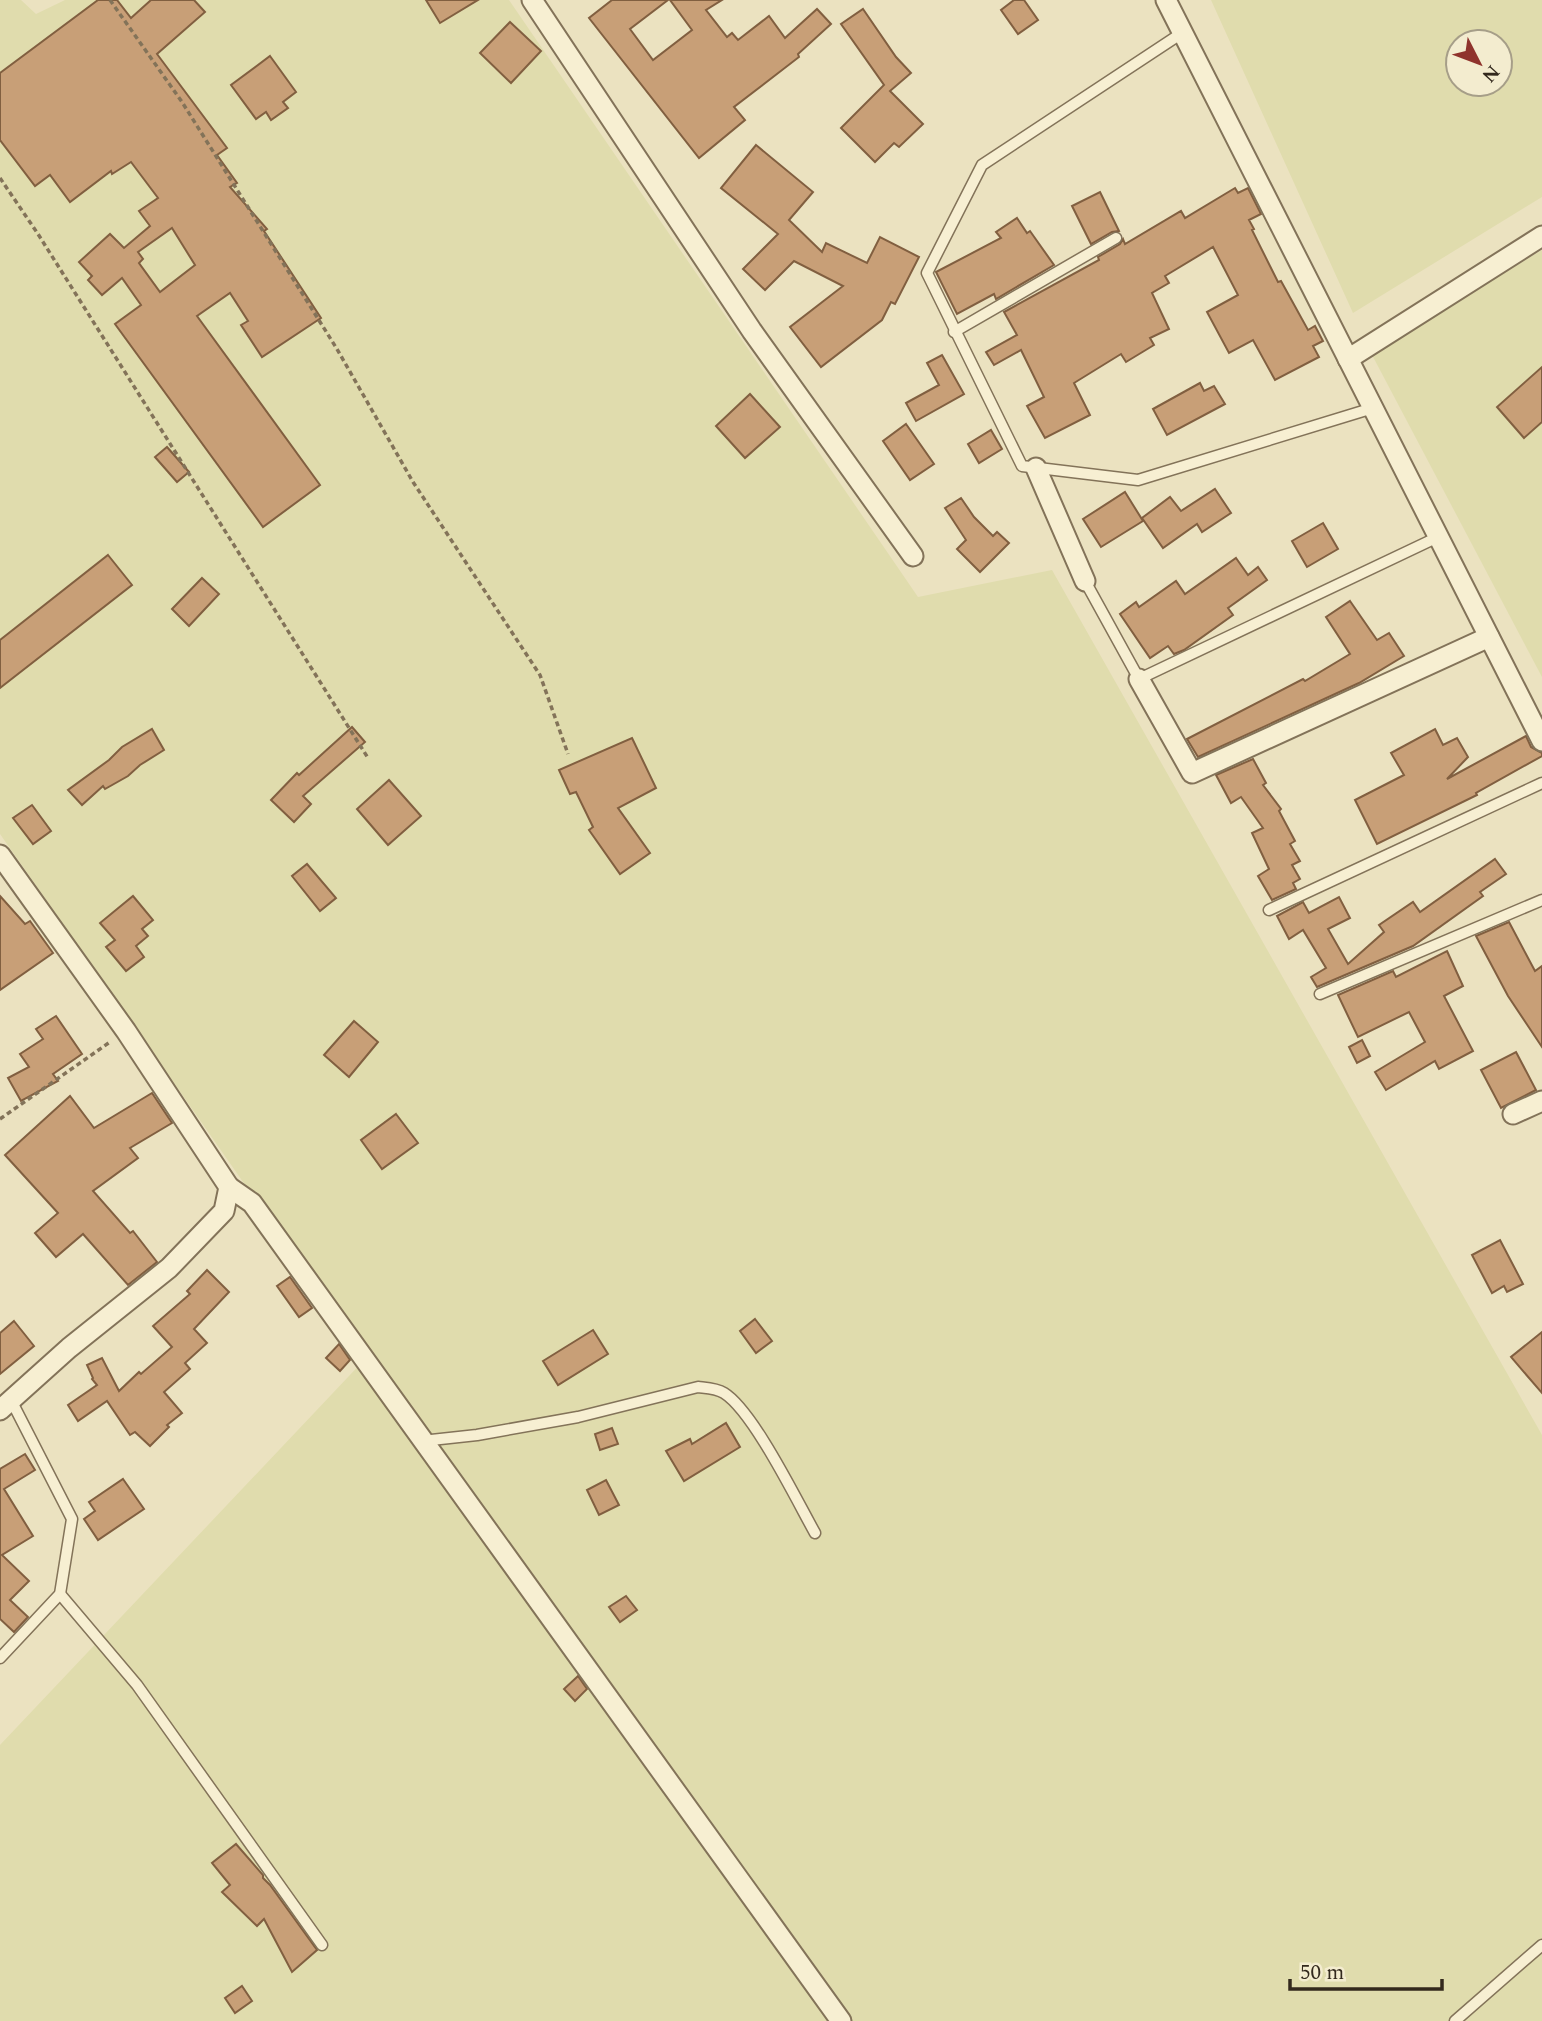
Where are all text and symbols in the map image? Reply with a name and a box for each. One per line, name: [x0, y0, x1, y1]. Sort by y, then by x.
north arrow: [1444, 28, 1514, 98]
text: N: [1475, 58, 1506, 89]
scale bar: [1290, 1948, 1442, 1992]
text: 50 m: [1300, 1957, 1344, 1989]

